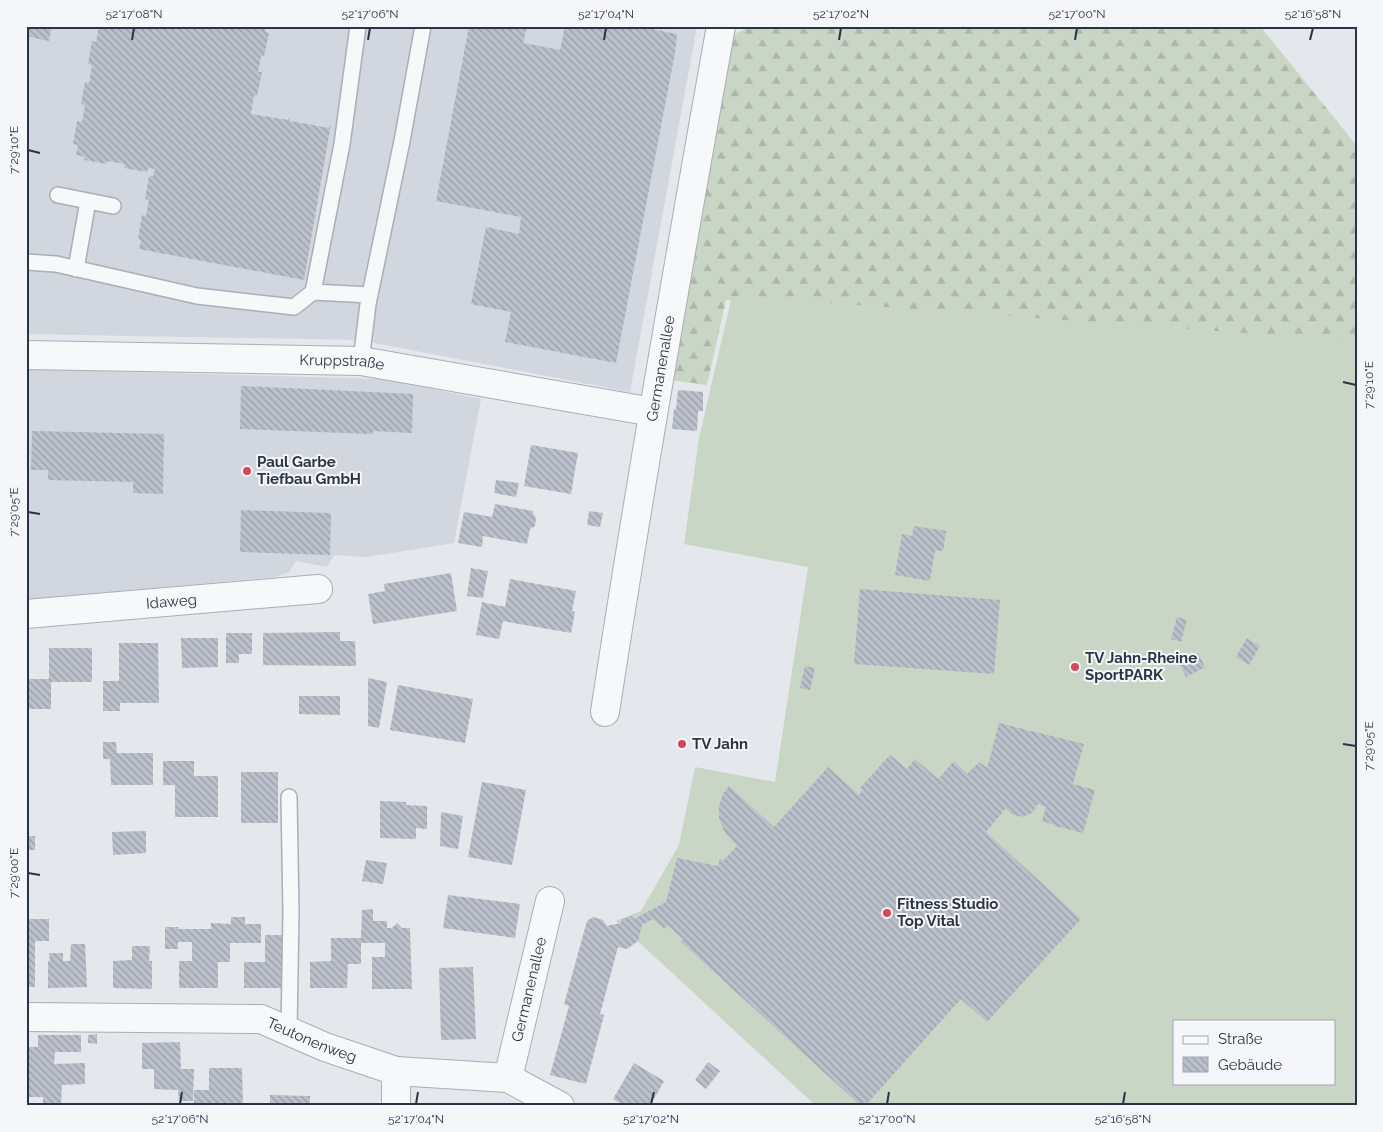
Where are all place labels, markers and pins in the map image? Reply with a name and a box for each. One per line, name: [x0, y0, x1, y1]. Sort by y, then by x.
place label: Paul Garbe Tiefbau GmbH: [257, 453, 361, 488]
marker: Paul Garbe Tiefbau GmbH: [241, 465, 253, 477]
place label: TV Jahn-Rheine SportPARK: [1085, 649, 1197, 684]
marker: TV Jahn-Rheine SportPARK: [1069, 661, 1081, 673]
place label: TV Jahn: [692, 735, 748, 753]
marker: TV Jahn: [676, 738, 688, 750]
place label: Fitness Studio Top Vital: [897, 895, 998, 930]
marker: Fitness Studio Top Vital: [881, 907, 893, 919]

